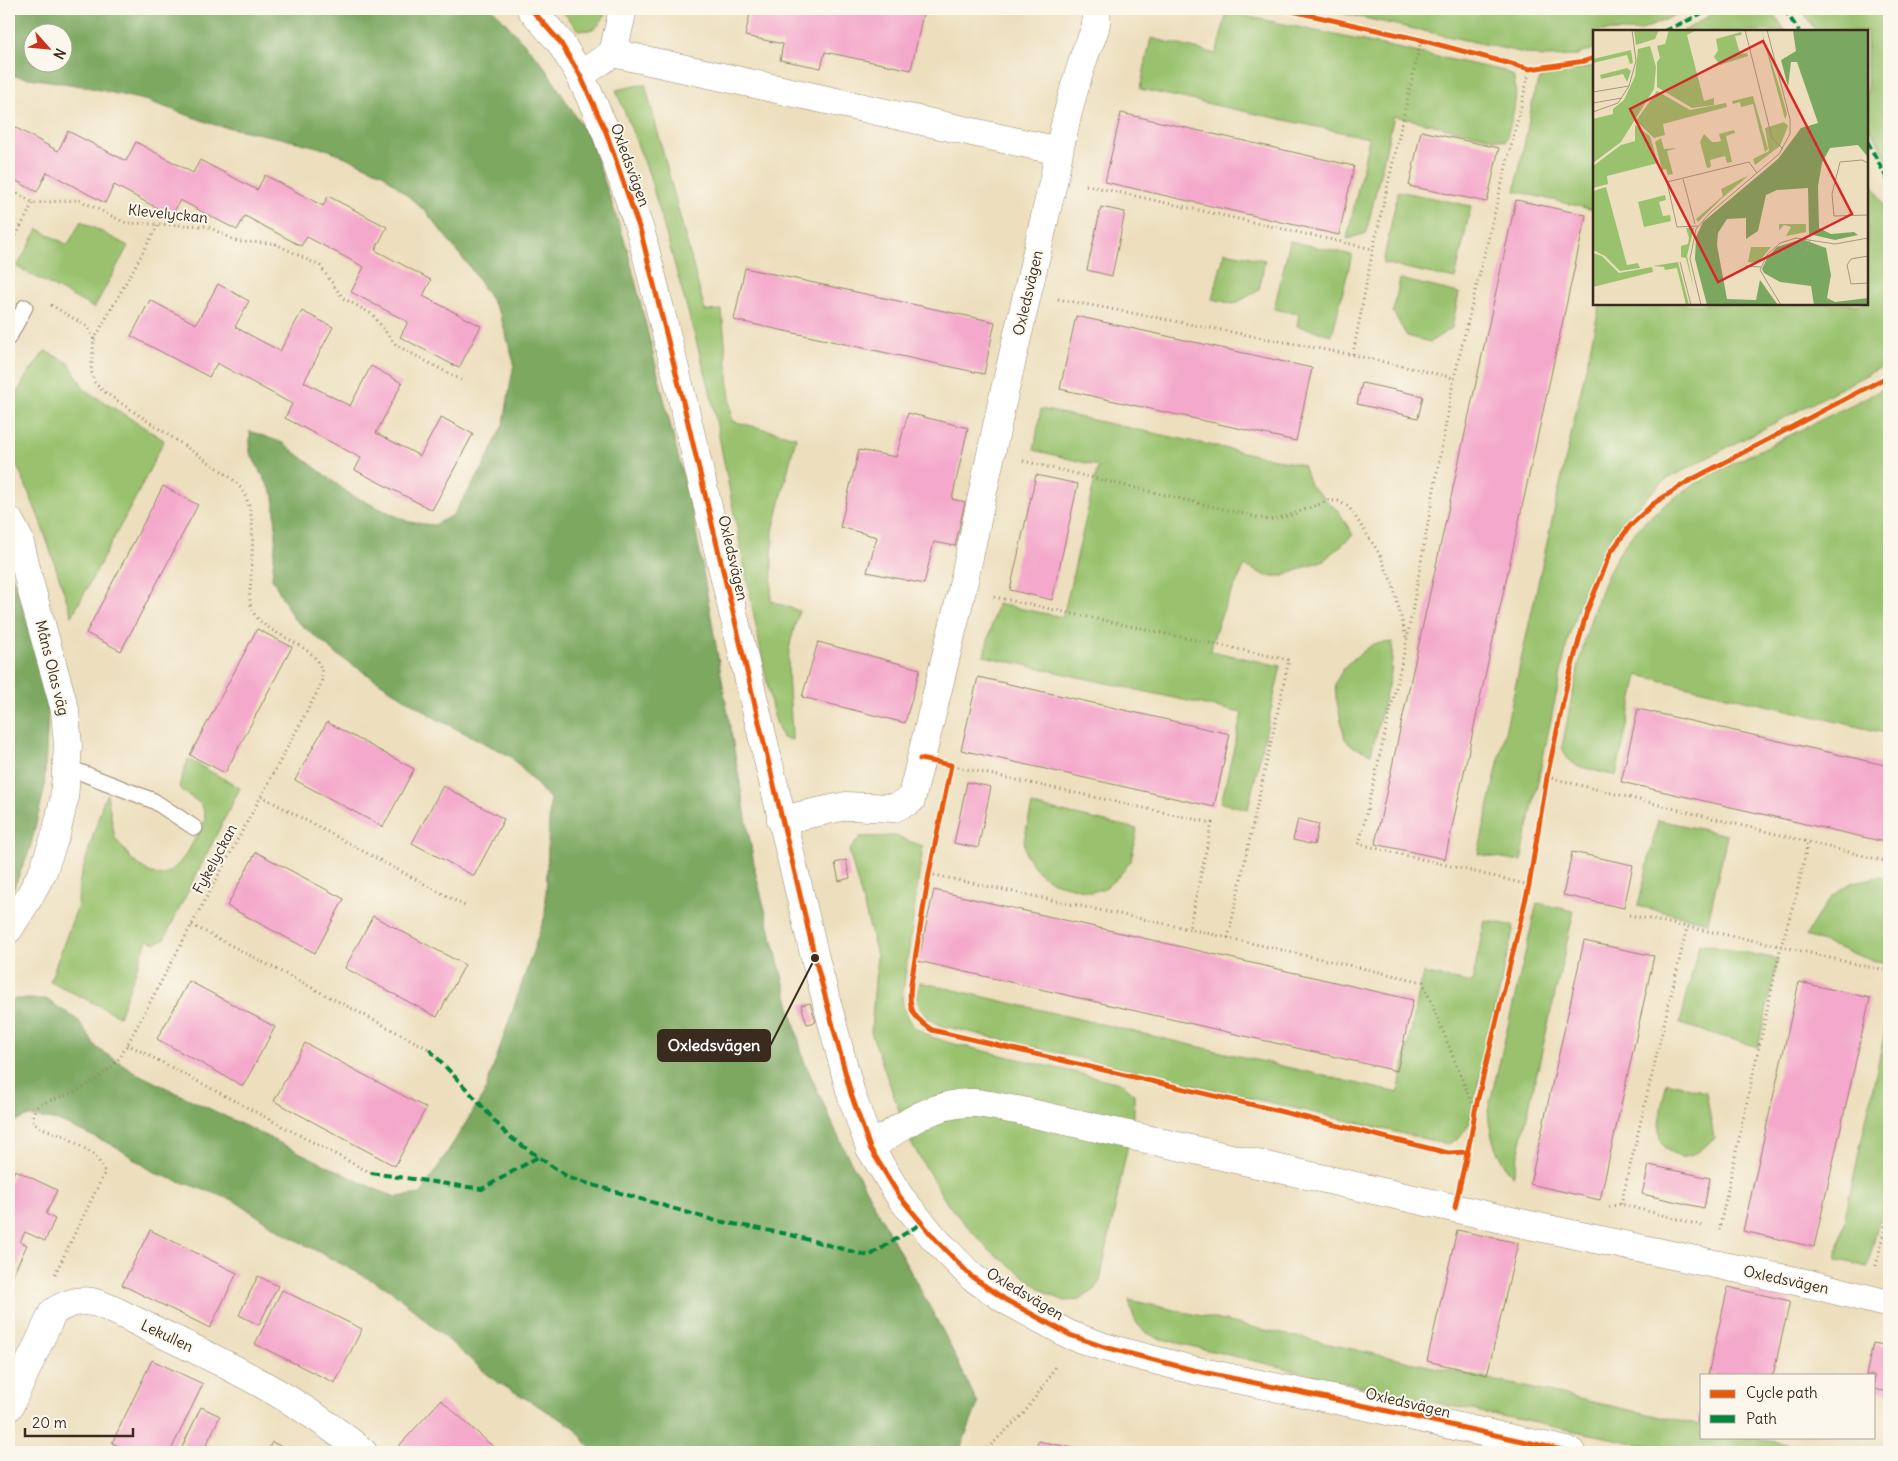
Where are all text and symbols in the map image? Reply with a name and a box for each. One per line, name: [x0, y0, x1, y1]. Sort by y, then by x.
north arrow: [22, 22, 72, 72]
inset map: [1593, 30, 1868, 305]
text: N: [49, 46, 70, 62]
street label: Oxledsvägen: [607, 121, 654, 209]
street label: Klevelyckan: [127, 200, 209, 227]
street label: Oxledsvägen: [1008, 248, 1047, 337]
street label: Oxledsvägen: [714, 513, 753, 603]
street label: Måns Olas väg: [31, 618, 74, 718]
street label: Fykelyckan: [188, 820, 241, 897]
callout: Oxledsvägen: [658, 1030, 770, 1061]
text: Oxledsvägen: [668, 1035, 760, 1056]
street label: Oxledsvägen: [1742, 1261, 1831, 1298]
street label: Oxledsvägen: [983, 1263, 1068, 1324]
street label: Lekullen: [138, 1315, 197, 1356]
legend: [1700, 1374, 1876, 1438]
street label: Oxledsvägen: [1364, 1383, 1453, 1422]
text: Cycle path: [1746, 1383, 1818, 1402]
scale bar: [25, 1406, 132, 1438]
text: Path: [1746, 1409, 1777, 1428]
text: 20 m: [32, 1413, 67, 1432]

